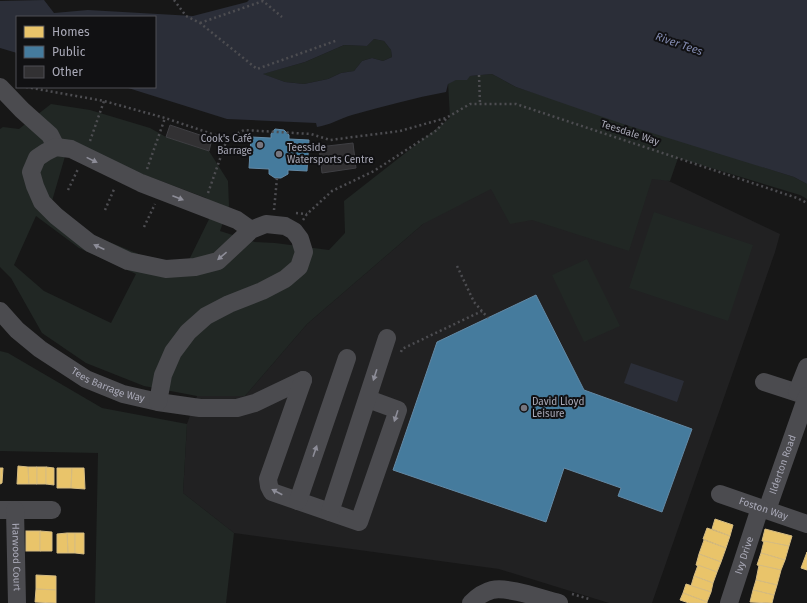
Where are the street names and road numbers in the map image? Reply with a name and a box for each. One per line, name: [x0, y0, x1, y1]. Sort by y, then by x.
street label: Teesdale Way: [599, 118, 661, 148]
street label: Tees Barrage Way: [69, 365, 146, 405]
street label: Ilderton Road: [767, 433, 799, 496]
street label: Foston Way: [737, 495, 790, 523]
street label: Harwood Court: [9, 523, 23, 592]
street label: Ivy Drive: [733, 535, 756, 576]

